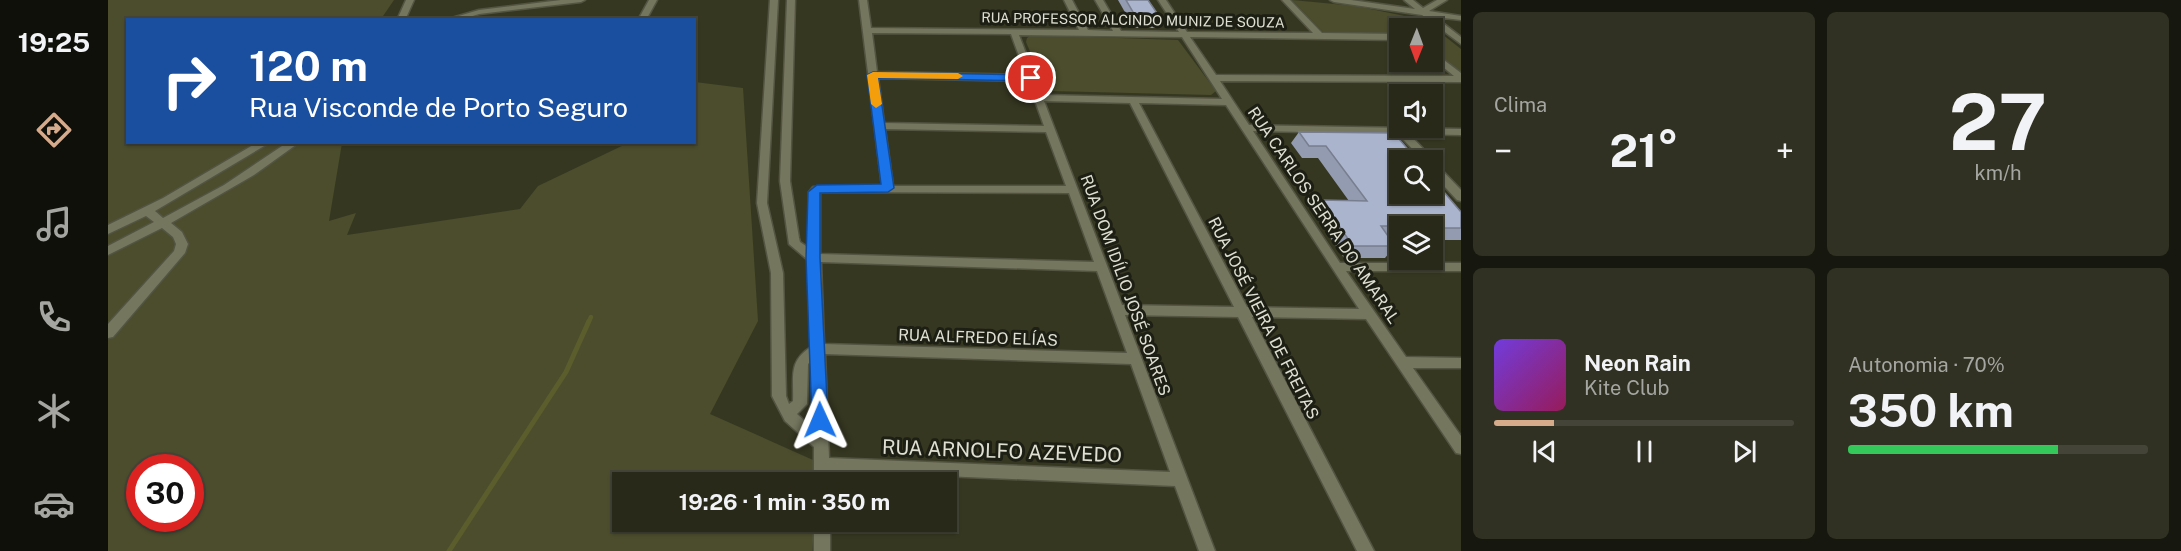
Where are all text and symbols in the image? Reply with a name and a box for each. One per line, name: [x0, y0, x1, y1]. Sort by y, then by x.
street label: RUA PROFESSOR ALCINDO MUNIZ DE SOUZA: [981, 9, 1285, 31]
north arrow: [1389, 18, 1443, 72]
map controls: [1389, 18, 1443, 270]
text: 19:25: [18, 26, 90, 58]
text: 120 m: [249, 41, 368, 90]
icon: right: [150, 42, 228, 120]
pin: [1005, 52, 1056, 103]
icon: arrive: [1014, 61, 1047, 94]
text: 27: [1949, 76, 2047, 168]
button: sound: [1389, 84, 1443, 138]
text: Rua Visconde de Porto Seguro: [249, 91, 628, 123]
text: Clima: [1494, 93, 1547, 117]
street label: RUA CARLOS SERRA DO AMARAL: [1244, 103, 1403, 327]
icon: directions: [33, 109, 75, 151]
text: 21°: [1609, 124, 1679, 177]
text: −: [1494, 132, 1512, 170]
text: +: [1776, 132, 1794, 170]
button: search: [1389, 150, 1443, 204]
text: km/h: [1974, 161, 2022, 185]
street label: RUA DOM IDÍLIO JOSÉ SOARES: [1077, 172, 1175, 398]
icon: music: [33, 203, 75, 245]
street label: RUA JOSÉ VIEIRA DE FREITAS: [1204, 214, 1324, 422]
button: layers: [1389, 216, 1443, 270]
icon: phone: [33, 296, 75, 338]
street label: RUA ALFREDO ELÍAS: [898, 324, 1058, 350]
text: Neon Rain: [1584, 350, 1691, 376]
text: Autonomia · 70%: [1848, 353, 2005, 377]
text: Kite Club: [1584, 376, 1669, 400]
text: 350 km: [1848, 384, 2014, 437]
position arrow: [788, 388, 852, 452]
icon: climate: [33, 390, 75, 432]
street label: RUA ARNOLFO AZEVEDO: [882, 435, 1122, 467]
icon: previous: [1528, 435, 1561, 468]
icon: pause: [1628, 435, 1661, 468]
icon: next: [1728, 435, 1761, 468]
speed limit sign: 30: [126, 454, 204, 532]
icon: car: [33, 483, 75, 525]
text: 19:26 · 1 min · 350 m: [679, 489, 890, 515]

